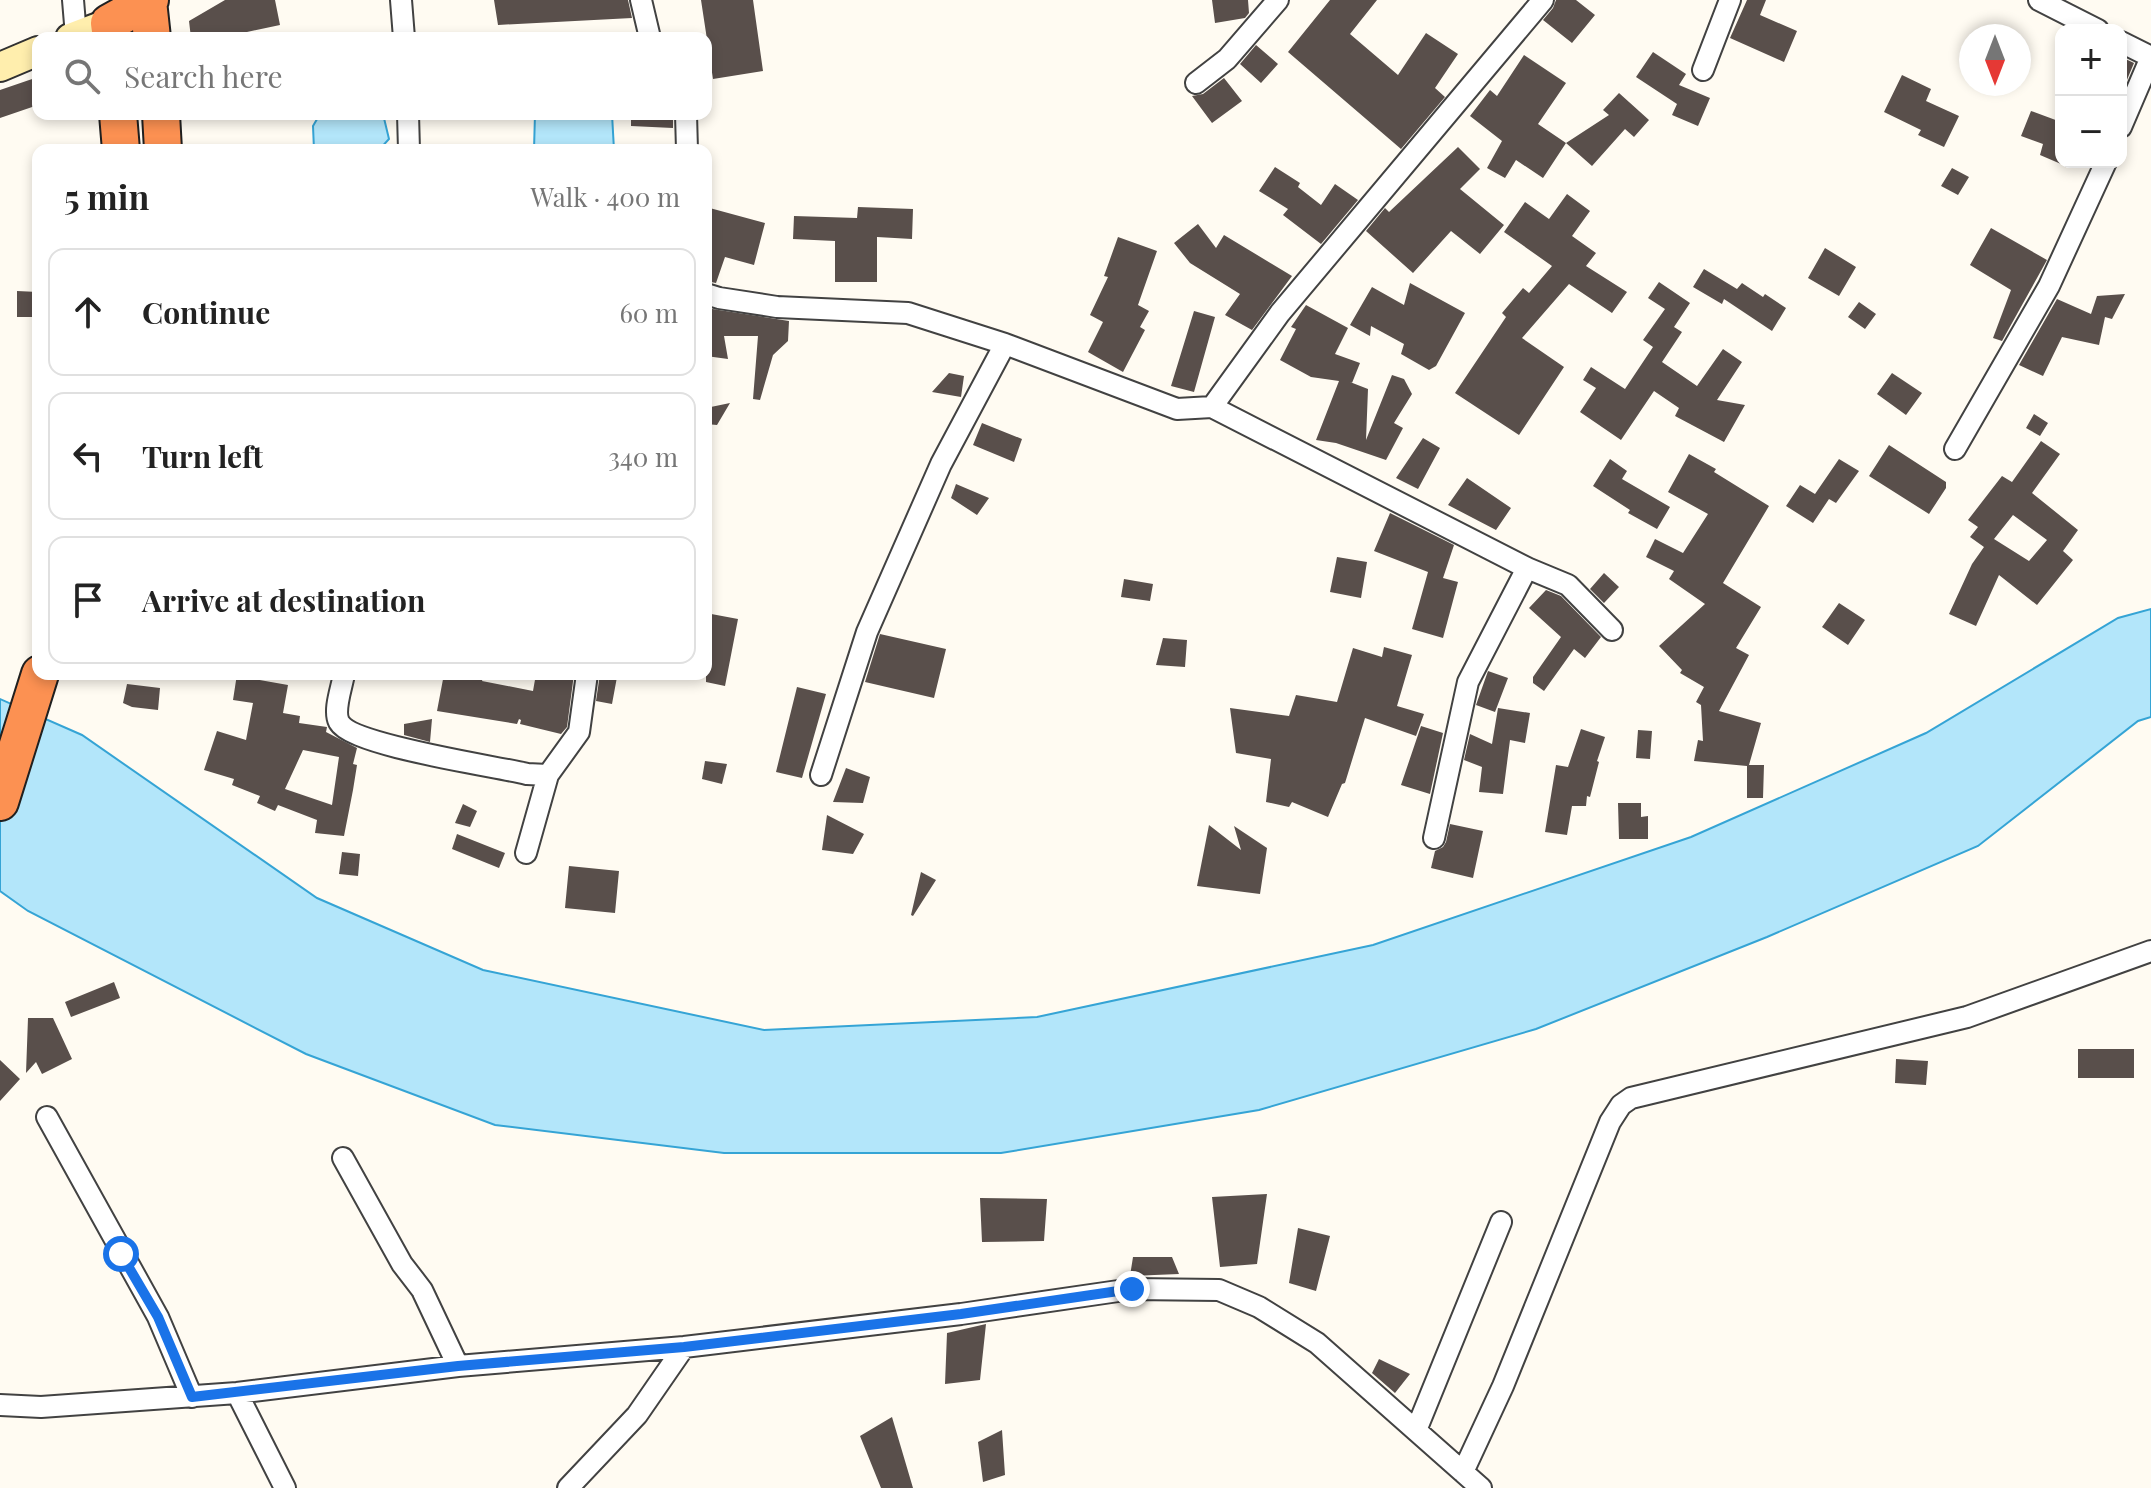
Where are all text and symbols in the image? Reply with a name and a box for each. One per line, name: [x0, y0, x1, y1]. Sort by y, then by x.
north arrow: [1959, 24, 2031, 96]
map controls: [2055, 24, 2127, 168]
button: +: [2055, 24, 2127, 96]
search box: [32, 32, 712, 120]
icon: search: [60, 54, 104, 98]
text: Search here: [124, 56, 283, 96]
button: −: [2055, 96, 2127, 168]
text: 5 min: [64, 173, 149, 219]
text: Walk · 400 m: [531, 179, 680, 214]
icon: ahead: [66, 290, 110, 334]
text: Continue: [142, 292, 270, 332]
text: 60 m: [619, 295, 678, 330]
icon: left: [66, 434, 110, 478]
text: Turn left: [142, 436, 263, 476]
text: 340 m: [608, 439, 678, 474]
icon: arrive: [66, 578, 110, 622]
text: Arrive at destination: [142, 580, 425, 620]
route start: [103, 1236, 139, 1272]
route end: [1114, 1271, 1150, 1307]

